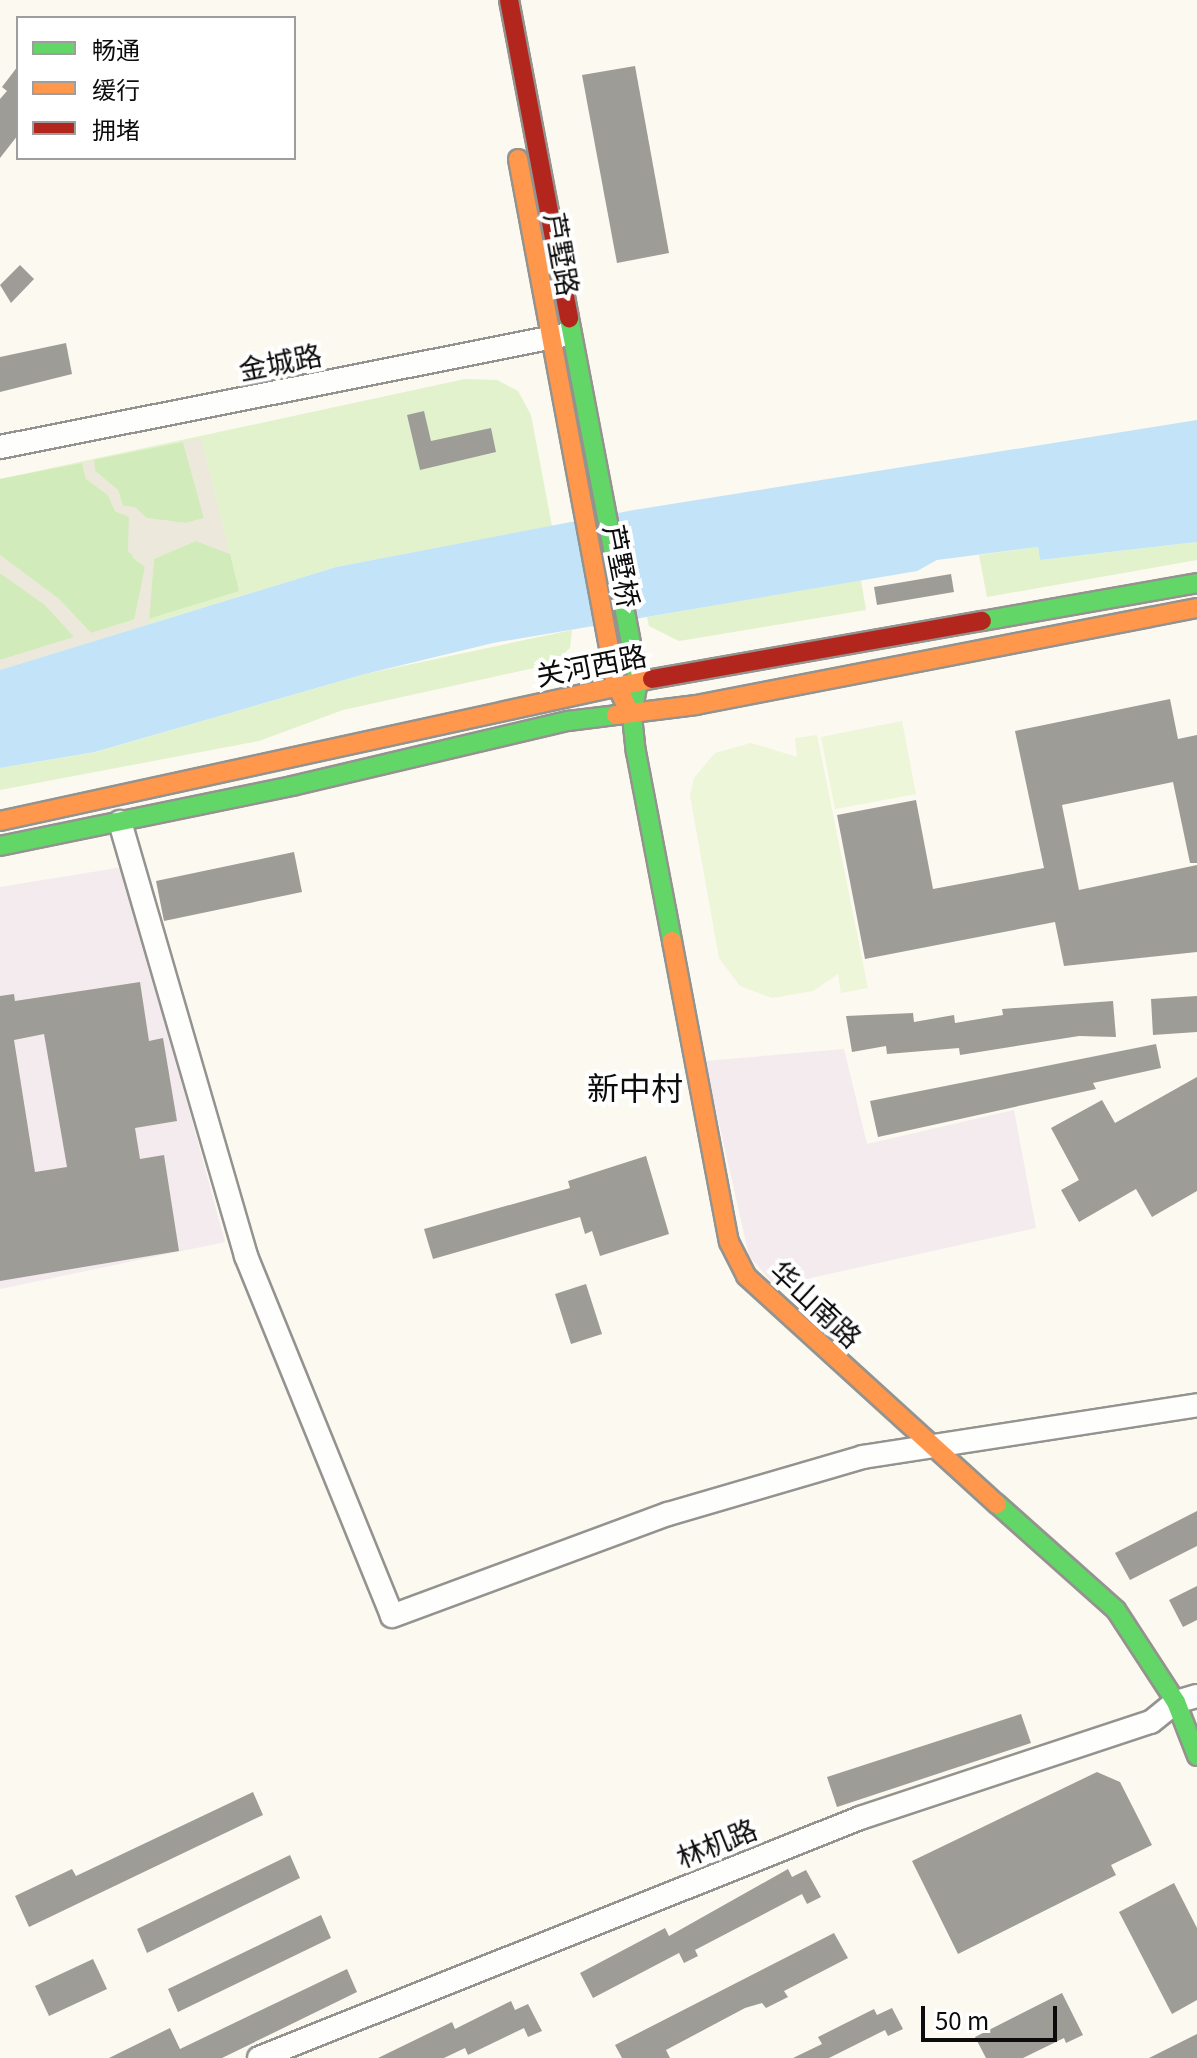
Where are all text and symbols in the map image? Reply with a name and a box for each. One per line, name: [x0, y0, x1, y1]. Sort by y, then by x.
legend: [16, 16, 296, 160]
text: 畅通: [92, 31, 140, 66]
text: 缓行: [92, 71, 140, 106]
text: 拥堵: [92, 111, 140, 146]
street label: 芦墅路: [539, 210, 587, 298]
street label: 金城路: [236, 336, 324, 386]
street label: 芦墅桥: [598, 522, 648, 610]
street label: 关河西路: [533, 637, 649, 691]
district label: 新中村: [587, 1067, 683, 1105]
street label: 华山南路: [765, 1253, 869, 1353]
street label: 林机路: [671, 1811, 761, 1873]
scale bar: [925, 1990, 1061, 2040]
text: 50 m: [935, 2002, 989, 2037]

